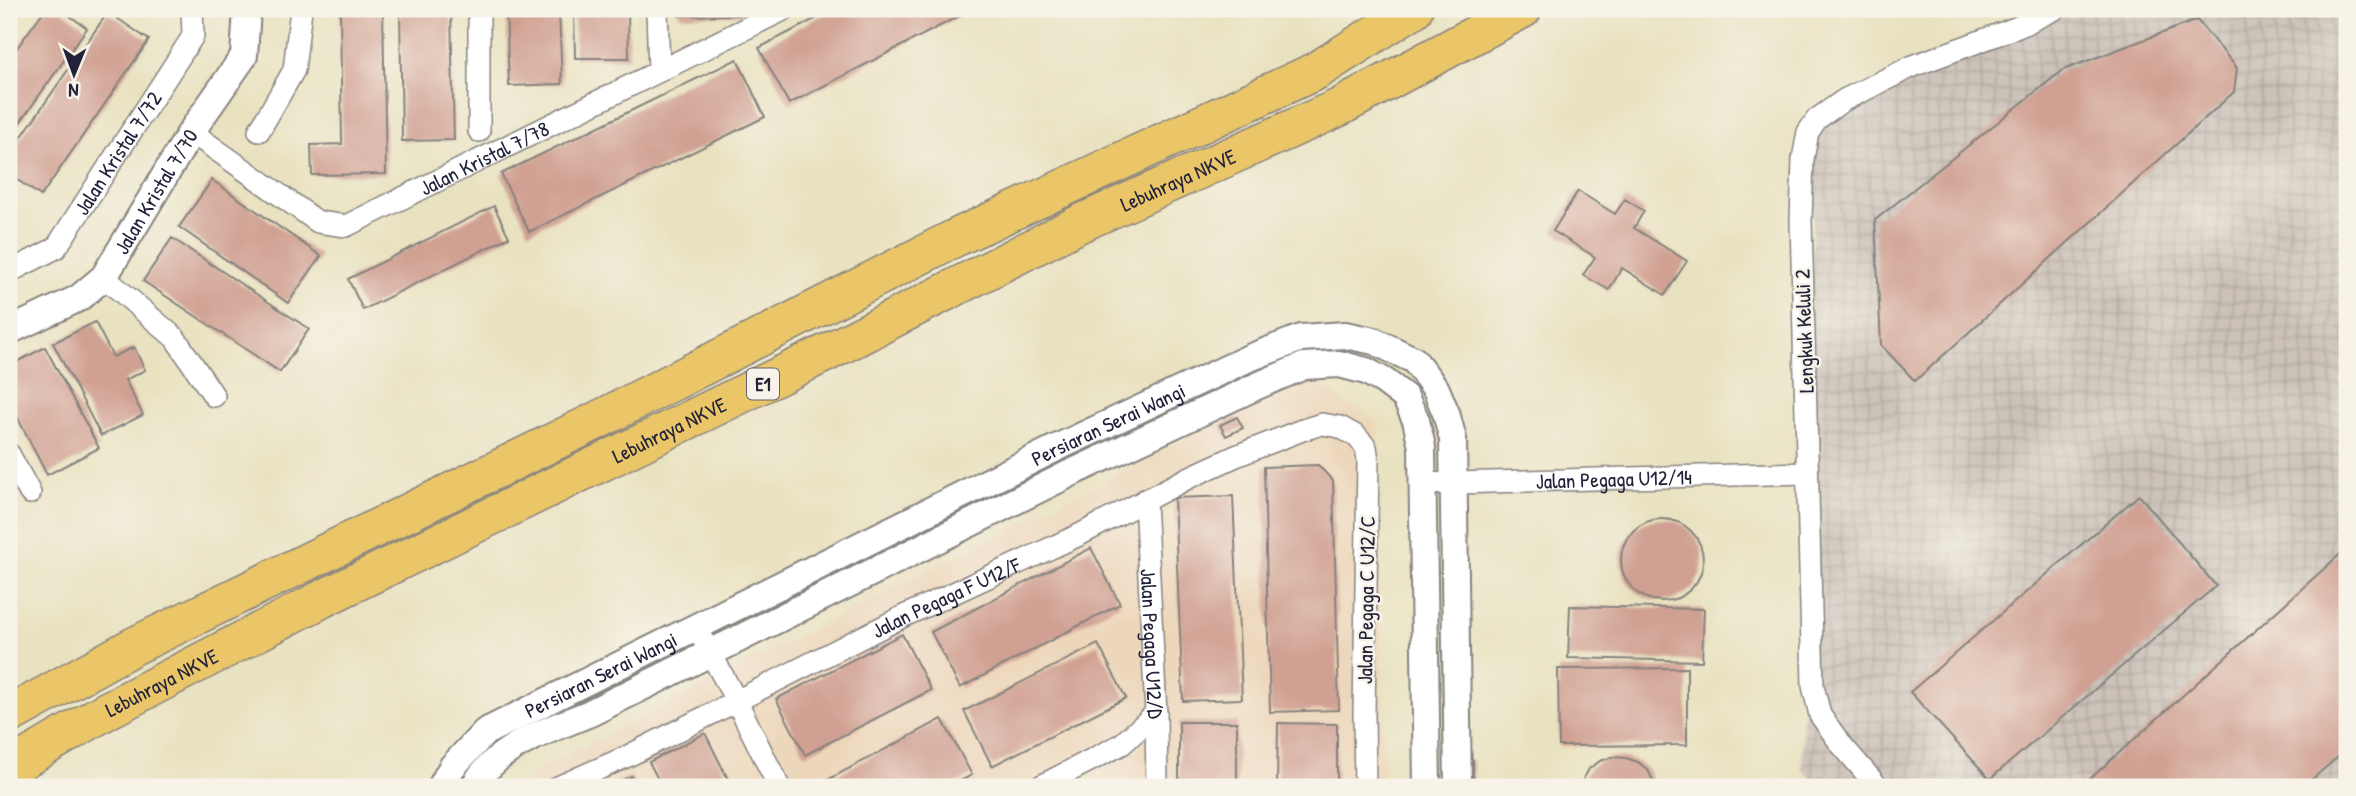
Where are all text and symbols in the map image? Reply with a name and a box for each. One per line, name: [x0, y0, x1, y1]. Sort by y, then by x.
north arrow: [38, 38, 108, 108]
text: N: [68, 78, 79, 104]
street label: Jalan Kristal 7/72: [67, 85, 168, 220]
street label: Jalan Kristal 7/78: [415, 114, 554, 202]
street label: Jalan Kristal 7/70: [107, 123, 204, 259]
street label: Lebuhraya NKVE: [1116, 141, 1240, 218]
street label: Lengkuk Keluli 2: [1787, 268, 1821, 393]
road number: E1: [747, 368, 779, 400]
street label: Persiaran Serai Wangi: [1026, 375, 1190, 473]
street label: Lebuhraya NKVE: [607, 389, 731, 470]
street label: Jalan Pegaga U12/14: [1535, 462, 1692, 495]
street label: Jalan Pegaga C U12/C: [1350, 516, 1382, 684]
street label: Jalan Pegaga F U12/F: [867, 549, 1026, 645]
street label: Jalan Pegaga U12/D: [1134, 568, 1171, 719]
street label: Persiaran Serai Wangi: [519, 624, 682, 725]
street label: Lebuhraya NKVE: [100, 641, 223, 724]

